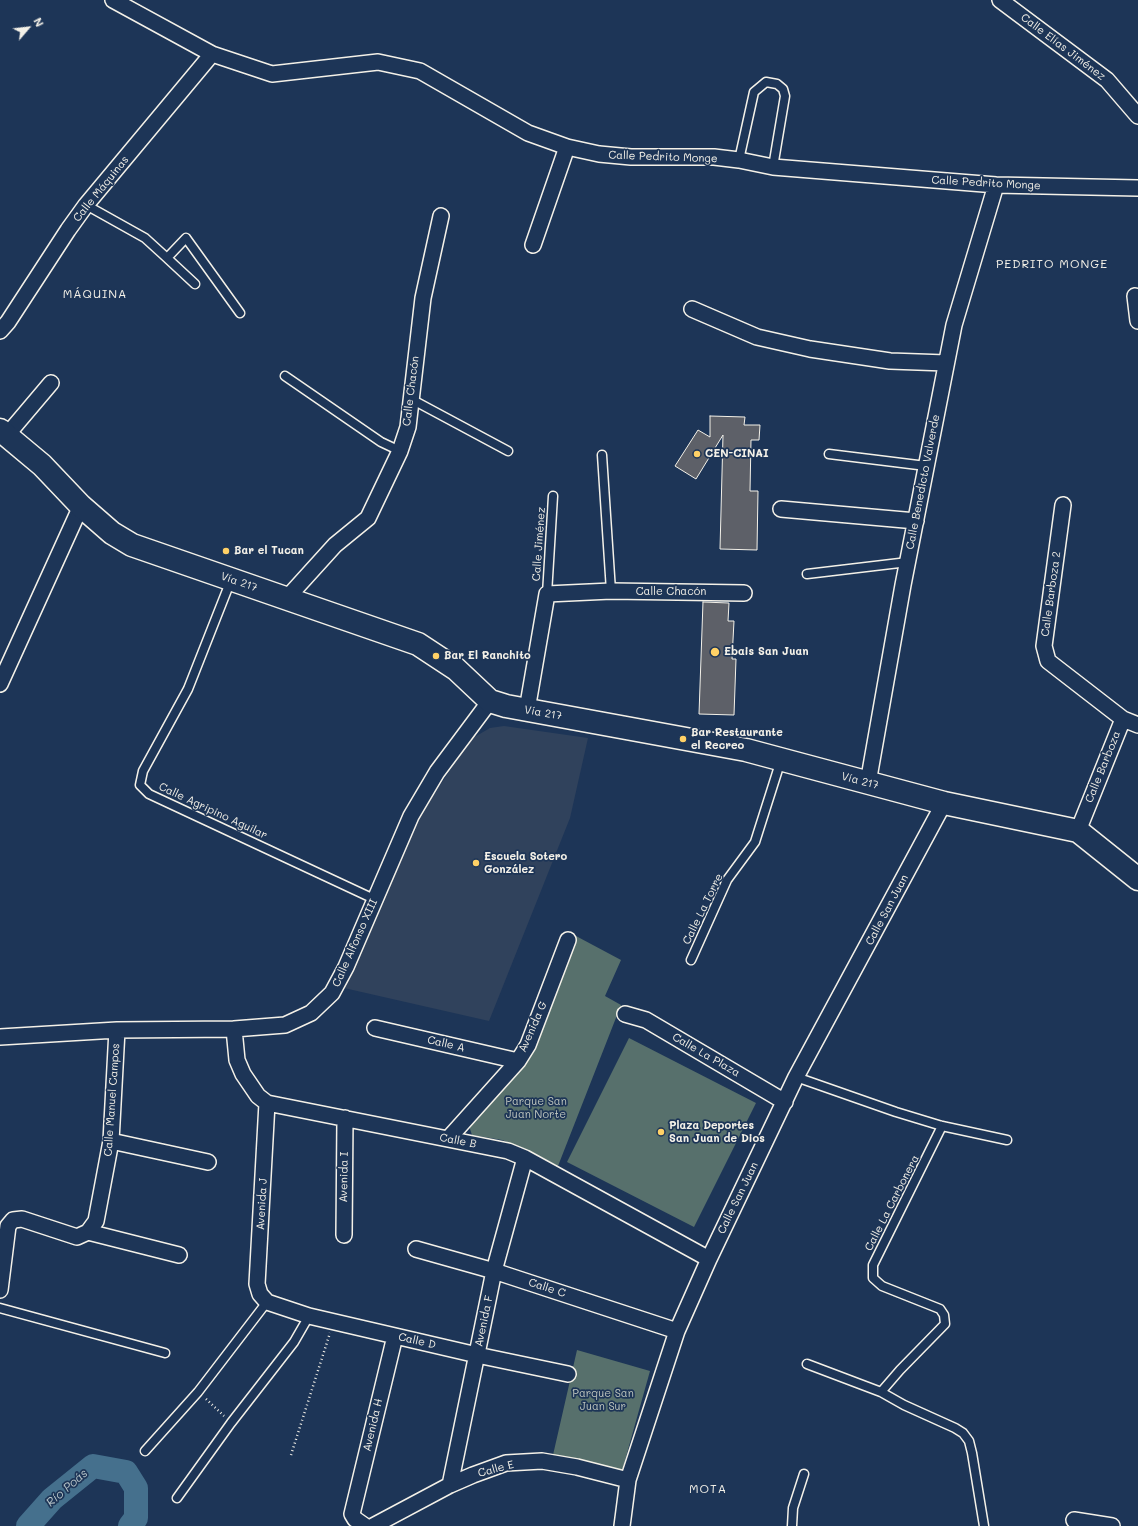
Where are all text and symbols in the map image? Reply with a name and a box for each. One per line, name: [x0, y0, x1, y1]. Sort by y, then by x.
north arrow: [8, 8, 48, 48]
street label: Calle Elías Jiménez: [1018, 11, 1108, 83]
text: N: [30, 15, 48, 29]
street label: Calle Pedrito Monge: [608, 148, 718, 166]
street label: Calle Máquinas: [70, 153, 132, 225]
street label: Calle Pedrito Monge: [931, 174, 1041, 192]
district label: PEDRITO MONGE: [996, 257, 1108, 271]
district label: MÁQUINA: [63, 287, 127, 301]
street label: Calle Chacón: [400, 355, 422, 427]
street label: Calle Benedicto Valverde: [903, 413, 943, 551]
place label: CEN-CINAI: [705, 447, 769, 461]
marker: CEN-CINAI: [692, 449, 702, 459]
street label: Calle Jiménez: [530, 506, 548, 582]
place label: Bar el Tucan: [234, 544, 304, 558]
marker: Bar el Tucan: [221, 546, 231, 556]
street label: Calle Barboza 2: [1038, 551, 1064, 637]
street label: Vía 217: [219, 570, 259, 594]
street label: Calle Chacón: [636, 585, 706, 599]
place label: Ebais San Juan: [724, 645, 809, 659]
marker: Ebais San Juan: [709, 646, 721, 658]
place label: Bar El Ranchito: [444, 649, 531, 663]
marker: Bar El Ranchito: [431, 651, 441, 661]
street label: Vía 217: [523, 703, 563, 723]
place label: Bar Restaurante el Recreo: [691, 726, 783, 752]
street label: Calle Barboza: [1083, 729, 1123, 805]
marker: Bar Restaurante el Recreo: [678, 734, 688, 744]
street label: Vía 217: [840, 770, 880, 792]
street label: Calle Agripino Aguilar: [157, 780, 269, 842]
place label: Escuela Sotero González: [484, 850, 567, 876]
marker: Escuela Sotero González: [471, 858, 481, 868]
street label: Calle La Torre: [680, 871, 726, 947]
street label: Calle San Juan: [863, 872, 911, 948]
street label: Calle Alfonso XIII: [330, 897, 380, 989]
street label: Avenida G: [516, 1000, 550, 1054]
street label: Calle La Plaza: [670, 1030, 742, 1080]
street label: Calle A: [426, 1033, 466, 1055]
street label: Calle Manuel Campos: [101, 1043, 123, 1157]
park label: Parque San Juan Norte: [505, 1095, 567, 1121]
place label: Plaza Deportes San Juan de Dios: [669, 1119, 765, 1145]
marker: Plaza Deportes San Juan de Dios: [656, 1127, 666, 1137]
street label: Calle B: [438, 1131, 478, 1151]
street label: Avenida I: [337, 1152, 351, 1202]
street label: Calle La Carbonera: [862, 1153, 922, 1253]
street label: Calle San Juan: [715, 1160, 761, 1236]
street label: Avenida J: [254, 1178, 270, 1230]
street label: Calle C: [527, 1276, 567, 1300]
street label: Avenida F: [472, 1294, 496, 1348]
street label: Calle D: [397, 1330, 437, 1352]
park label: Parque San Juan Sur: [572, 1387, 634, 1413]
street label: Avenida H: [361, 1397, 385, 1453]
street label: Calle E: [476, 1458, 516, 1480]
water label: Río Poás: [43, 1466, 91, 1510]
district label: MOTA: [689, 1482, 727, 1496]

